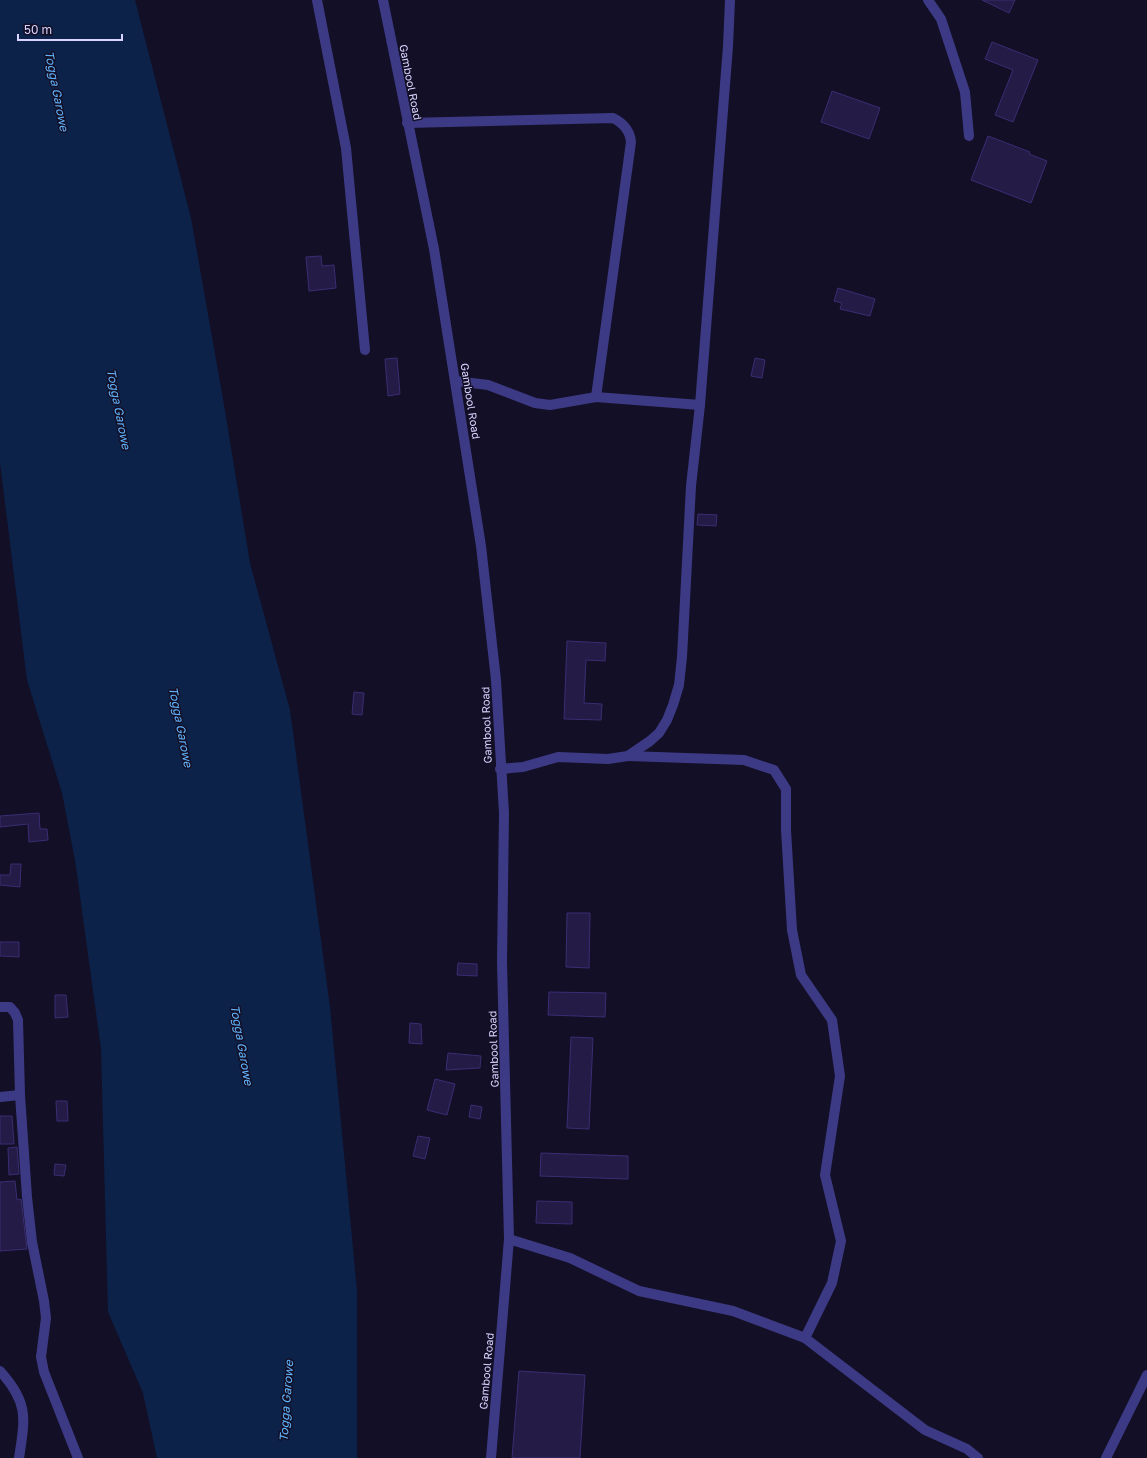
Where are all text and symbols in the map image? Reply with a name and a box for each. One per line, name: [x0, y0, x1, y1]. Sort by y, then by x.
scale bar: [18, 16, 122, 42]
text: 50 m: [24, 22, 52, 37]
street label: Gambool Road: [397, 43, 425, 121]
water label: Togga Garowe: [42, 50, 72, 133]
street label: Gambool Road: [459, 362, 483, 440]
water label: Togga Garowe: [104, 368, 134, 451]
water label: Togga Garowe: [166, 686, 196, 769]
street label: Gambool Road: [478, 686, 494, 764]
water label: Togga Garowe: [228, 1004, 257, 1087]
street label: Gambool Road: [485, 1010, 501, 1088]
street label: Gambool Road: [476, 1332, 496, 1410]
water label: Togga Garowe: [276, 1359, 296, 1442]

